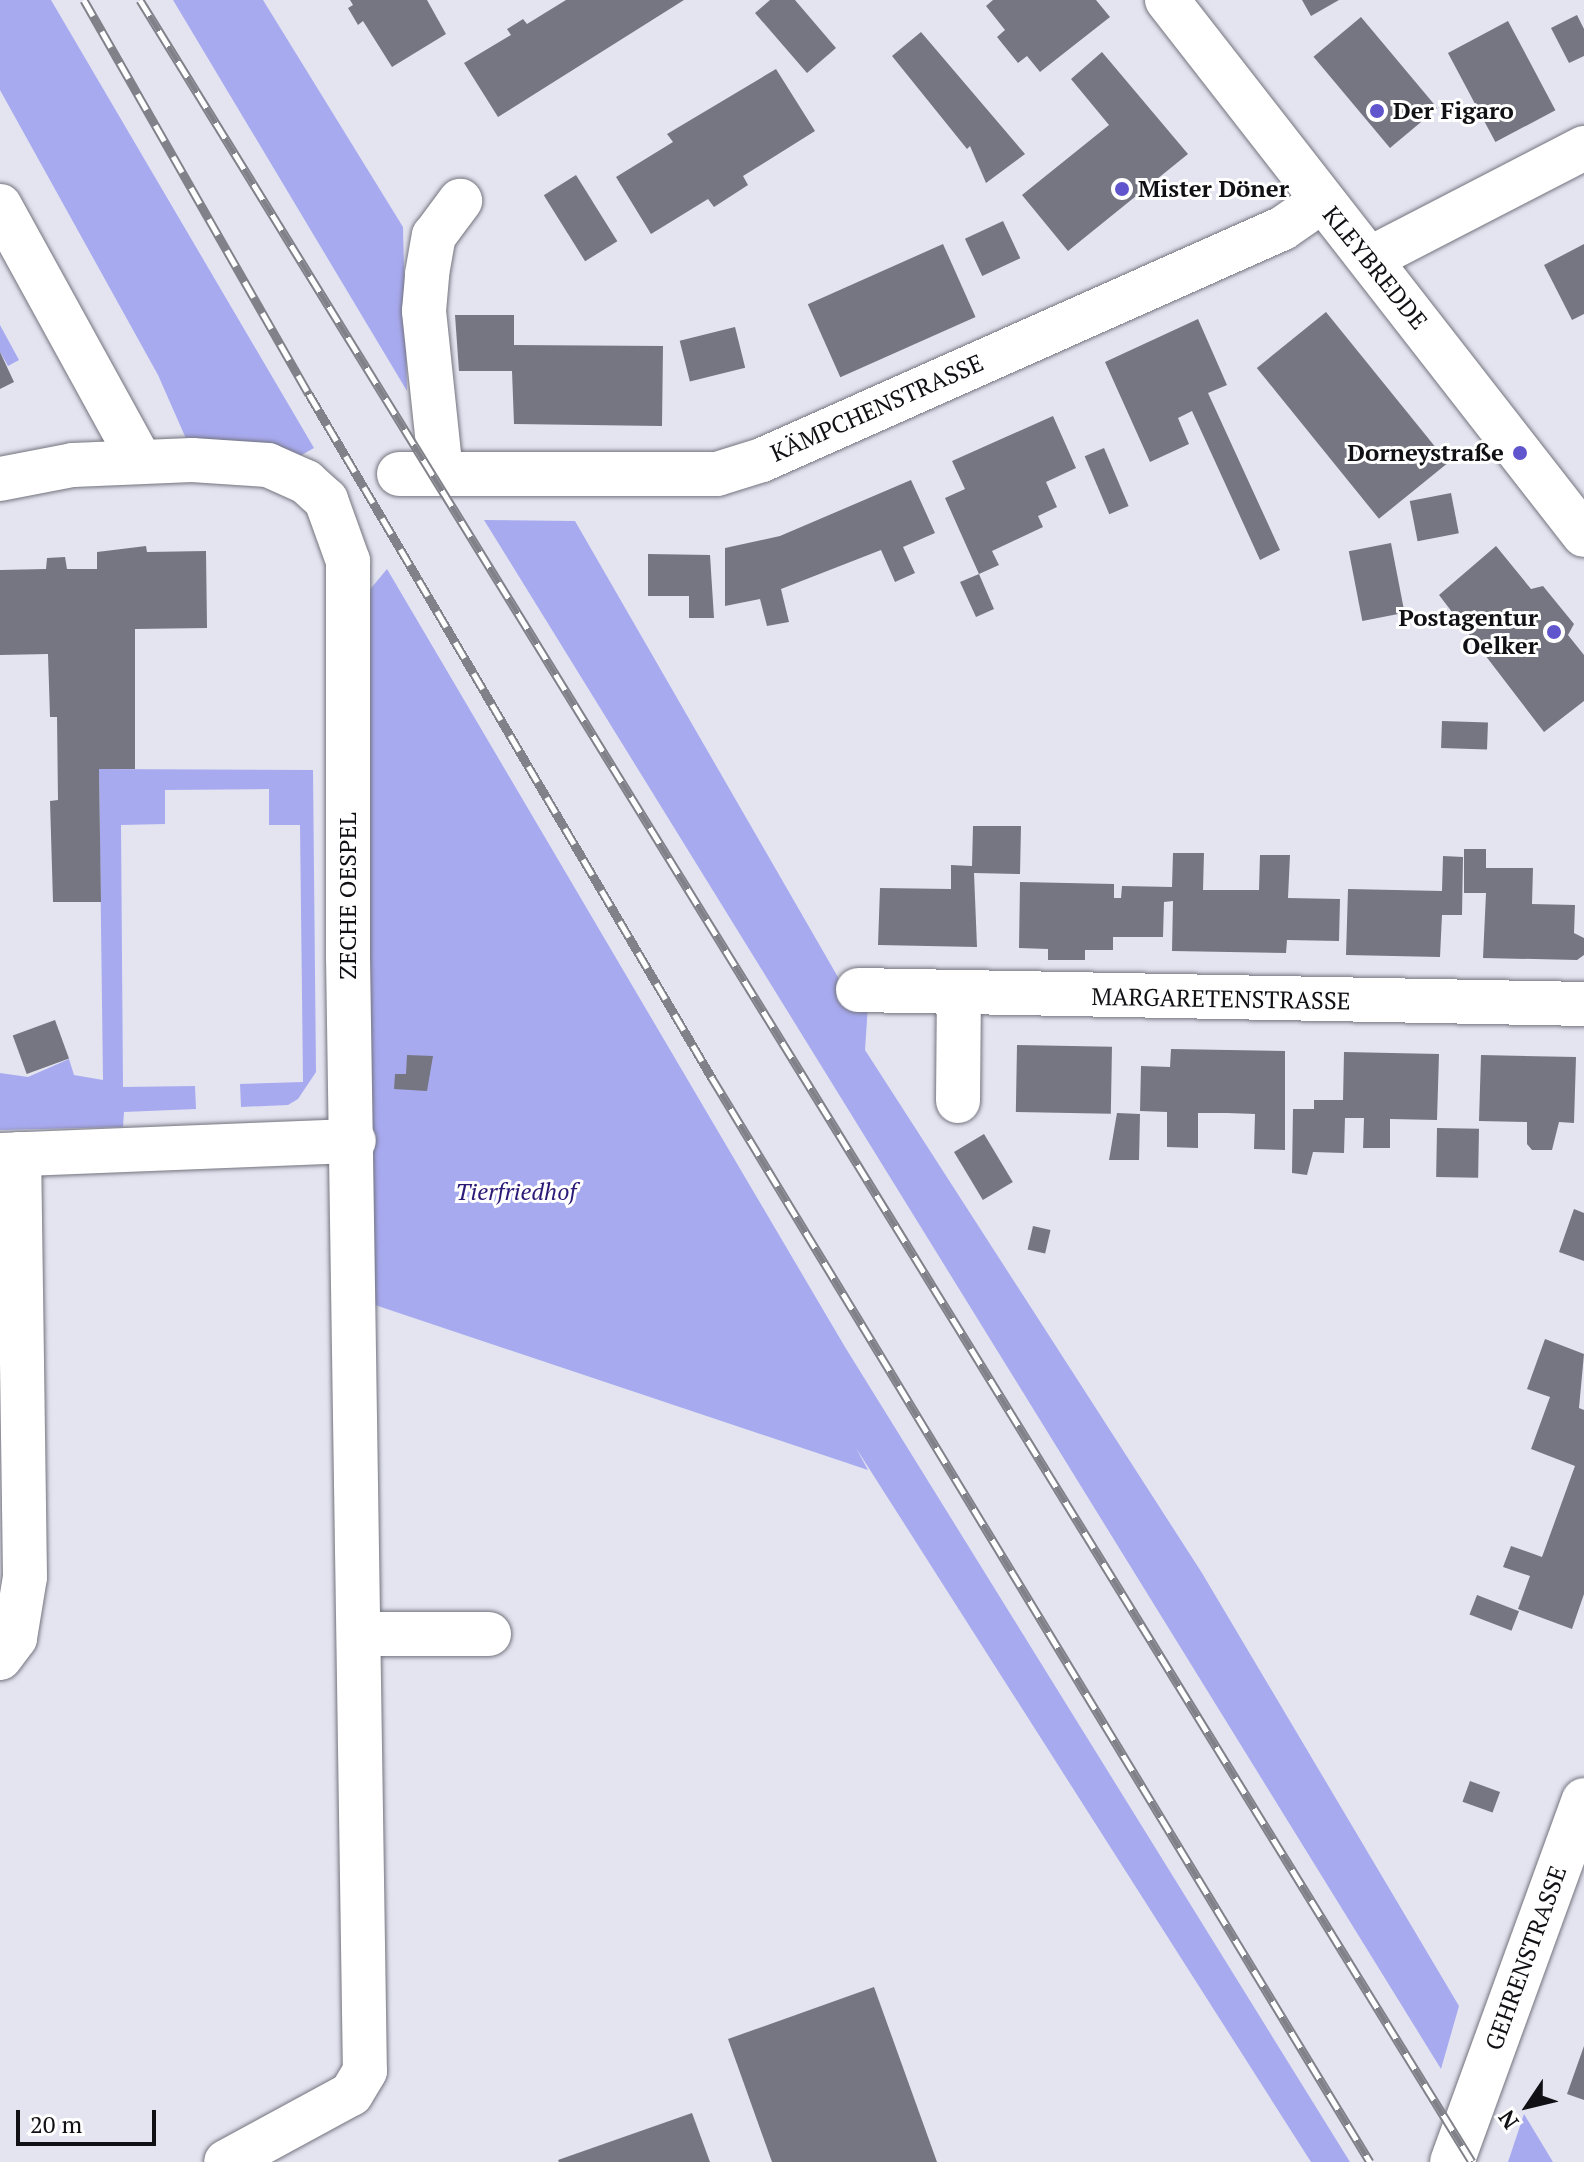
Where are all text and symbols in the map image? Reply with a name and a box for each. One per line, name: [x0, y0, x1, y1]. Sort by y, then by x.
place label: Der Figaro: [1393, 97, 1514, 125]
marker: Der Figaro: [1368, 102, 1386, 120]
place label: Mister Döner: [1138, 175, 1289, 203]
marker: Mister Döner: [1113, 180, 1131, 198]
street label: KLEYBREDDE: [1317, 201, 1433, 335]
street label: KÄMPCHENSTRASSE: [766, 348, 988, 468]
place label: Dorneystraße: [1347, 439, 1504, 467]
marker: Dorneystraße: [1511, 444, 1529, 462]
place label: Postagentur Oelker: [1399, 604, 1538, 660]
marker: Postagentur Oelker: [1545, 623, 1563, 641]
street label: ZECHE OESPEL: [334, 812, 362, 980]
street label: MARGARETENSTRASSE: [1091, 982, 1351, 1016]
park label: Tierfriedhof: [456, 1178, 576, 1206]
street label: GEHRENSTRASSE: [1479, 1862, 1573, 2054]
north arrow: [1488, 2066, 1568, 2146]
scale bar: [20, 2094, 160, 2144]
text: N: [1491, 2105, 1525, 2135]
text: 20 m: [30, 2108, 82, 2140]

